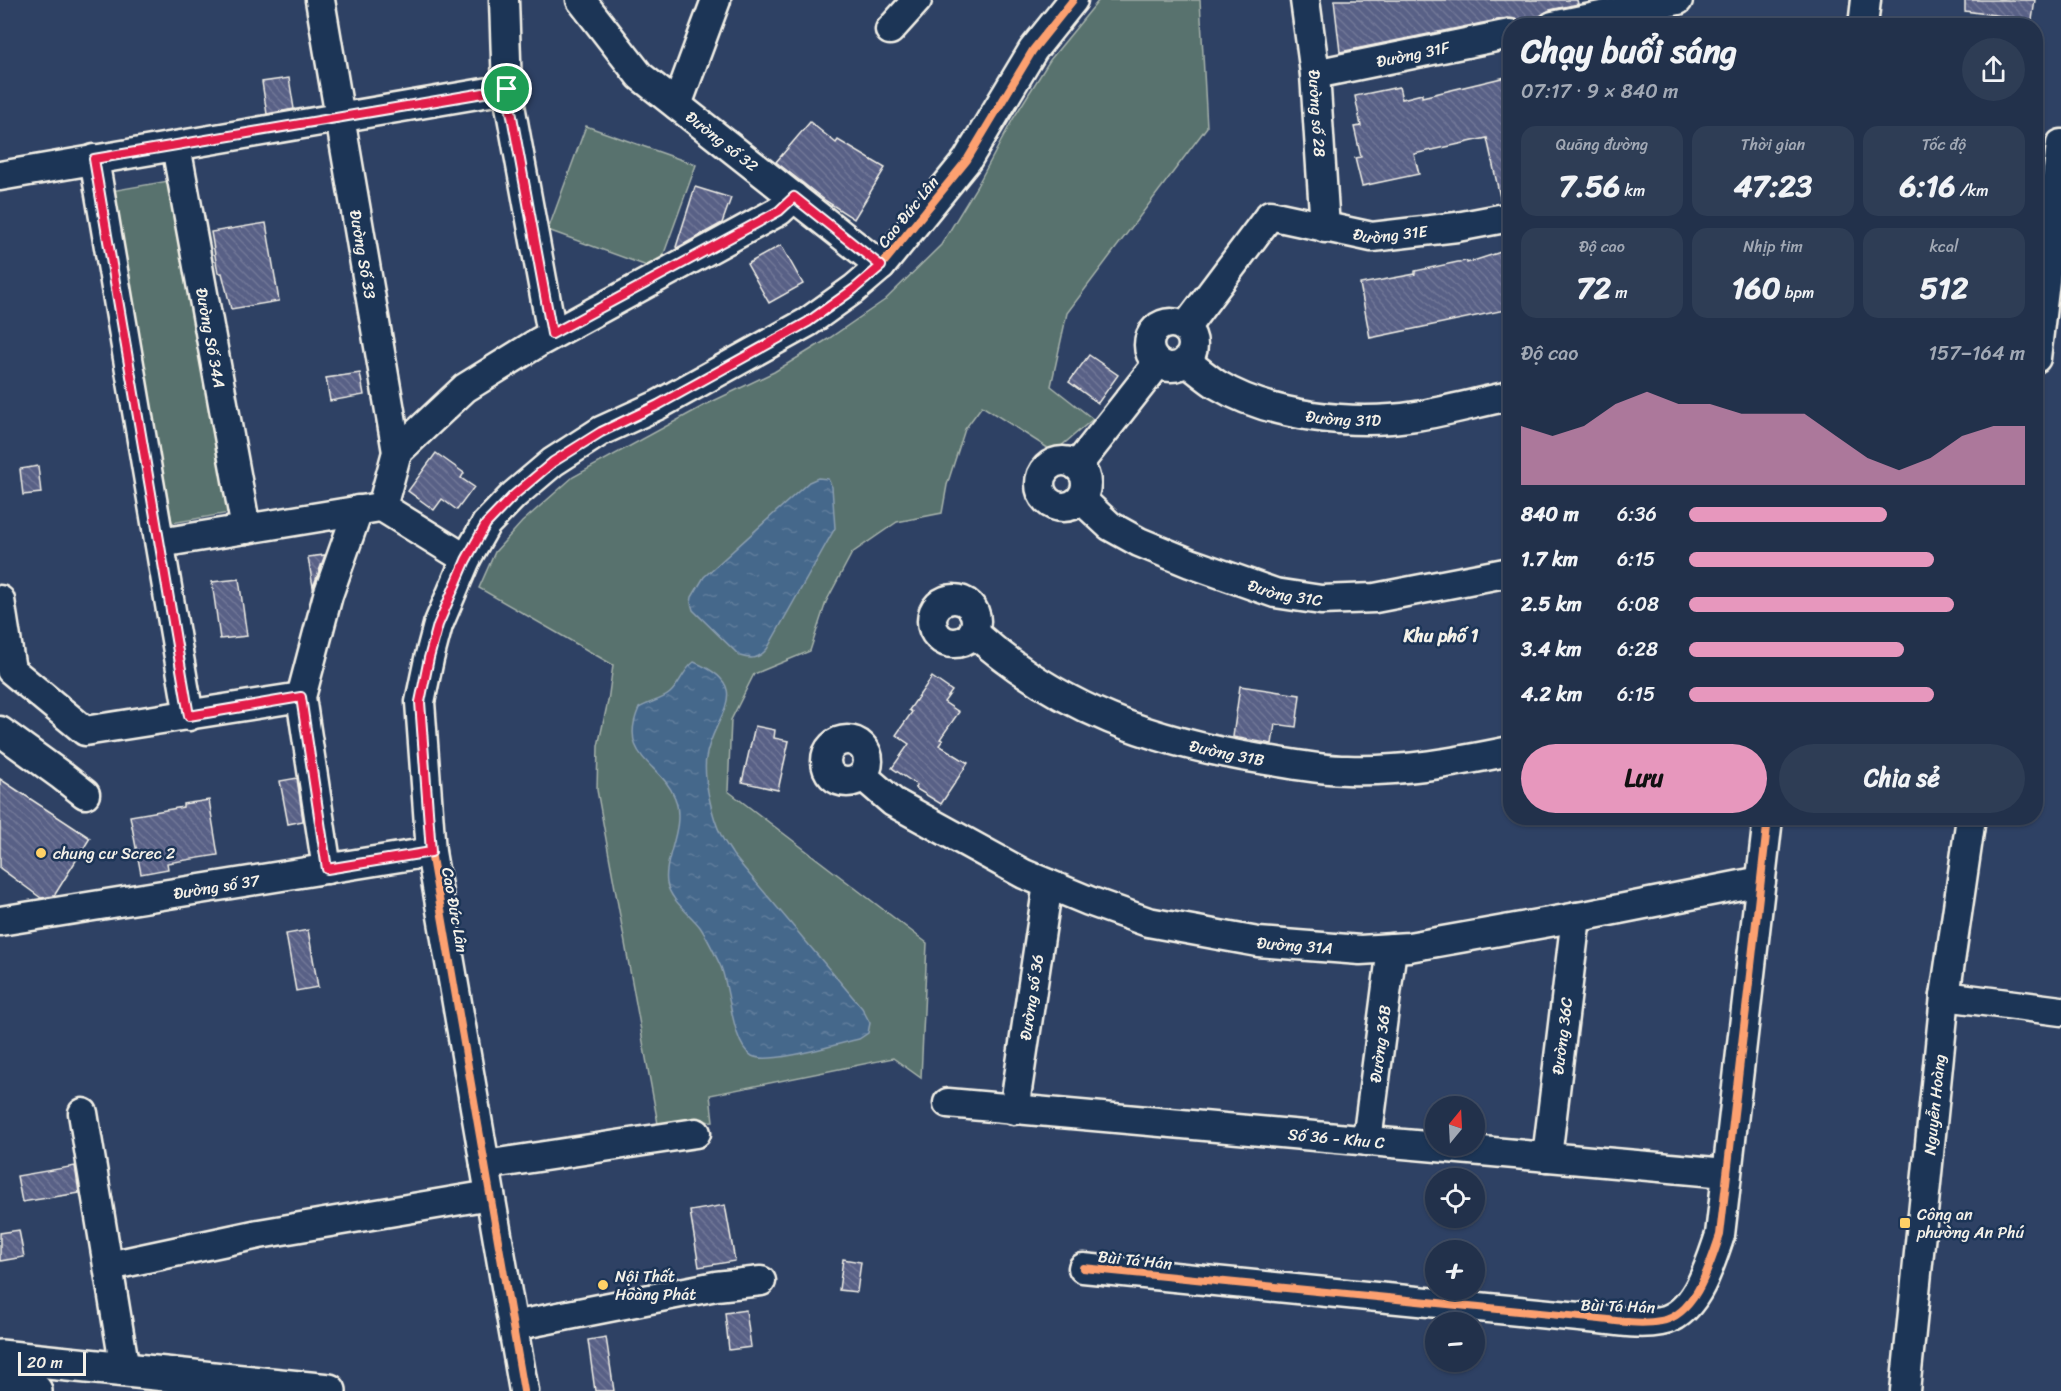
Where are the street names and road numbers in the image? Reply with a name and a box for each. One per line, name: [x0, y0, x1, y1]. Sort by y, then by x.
street label: Đường 31F: [1374, 32, 1453, 76]
street label: Đường số 28: [1300, 69, 1335, 158]
street label: Đường số 32: [679, 103, 765, 179]
street label: Cao Đức Lân: [870, 169, 947, 255]
street label: Đường Số 33: [341, 208, 385, 301]
street label: Đường 31E: [1350, 216, 1430, 252]
street label: Đường Số 34A: [188, 285, 234, 390]
street label: Đường 31D: [1304, 401, 1382, 434]
street label: Đường 31C: [1244, 570, 1324, 615]
street label: Đường 31B: [1187, 731, 1266, 774]
street label: Đường số 37: [171, 865, 262, 908]
street label: Cao Đức Lân: [433, 865, 477, 955]
street label: Đường 31A: [1256, 927, 1334, 962]
street label: Đường số 36: [1010, 952, 1052, 1042]
street label: Đường 36C: [1543, 996, 1581, 1076]
street label: Đường 36B: [1360, 1003, 1399, 1084]
street label: Nguyễn Hoàng: [1914, 1053, 1954, 1156]
street label: Số 36 - Khu C: [1287, 1119, 1386, 1157]
street label: Bùi Tá Hán: [1096, 1242, 1174, 1278]
street label: Bùi Tá Hán: [1580, 1290, 1656, 1322]

